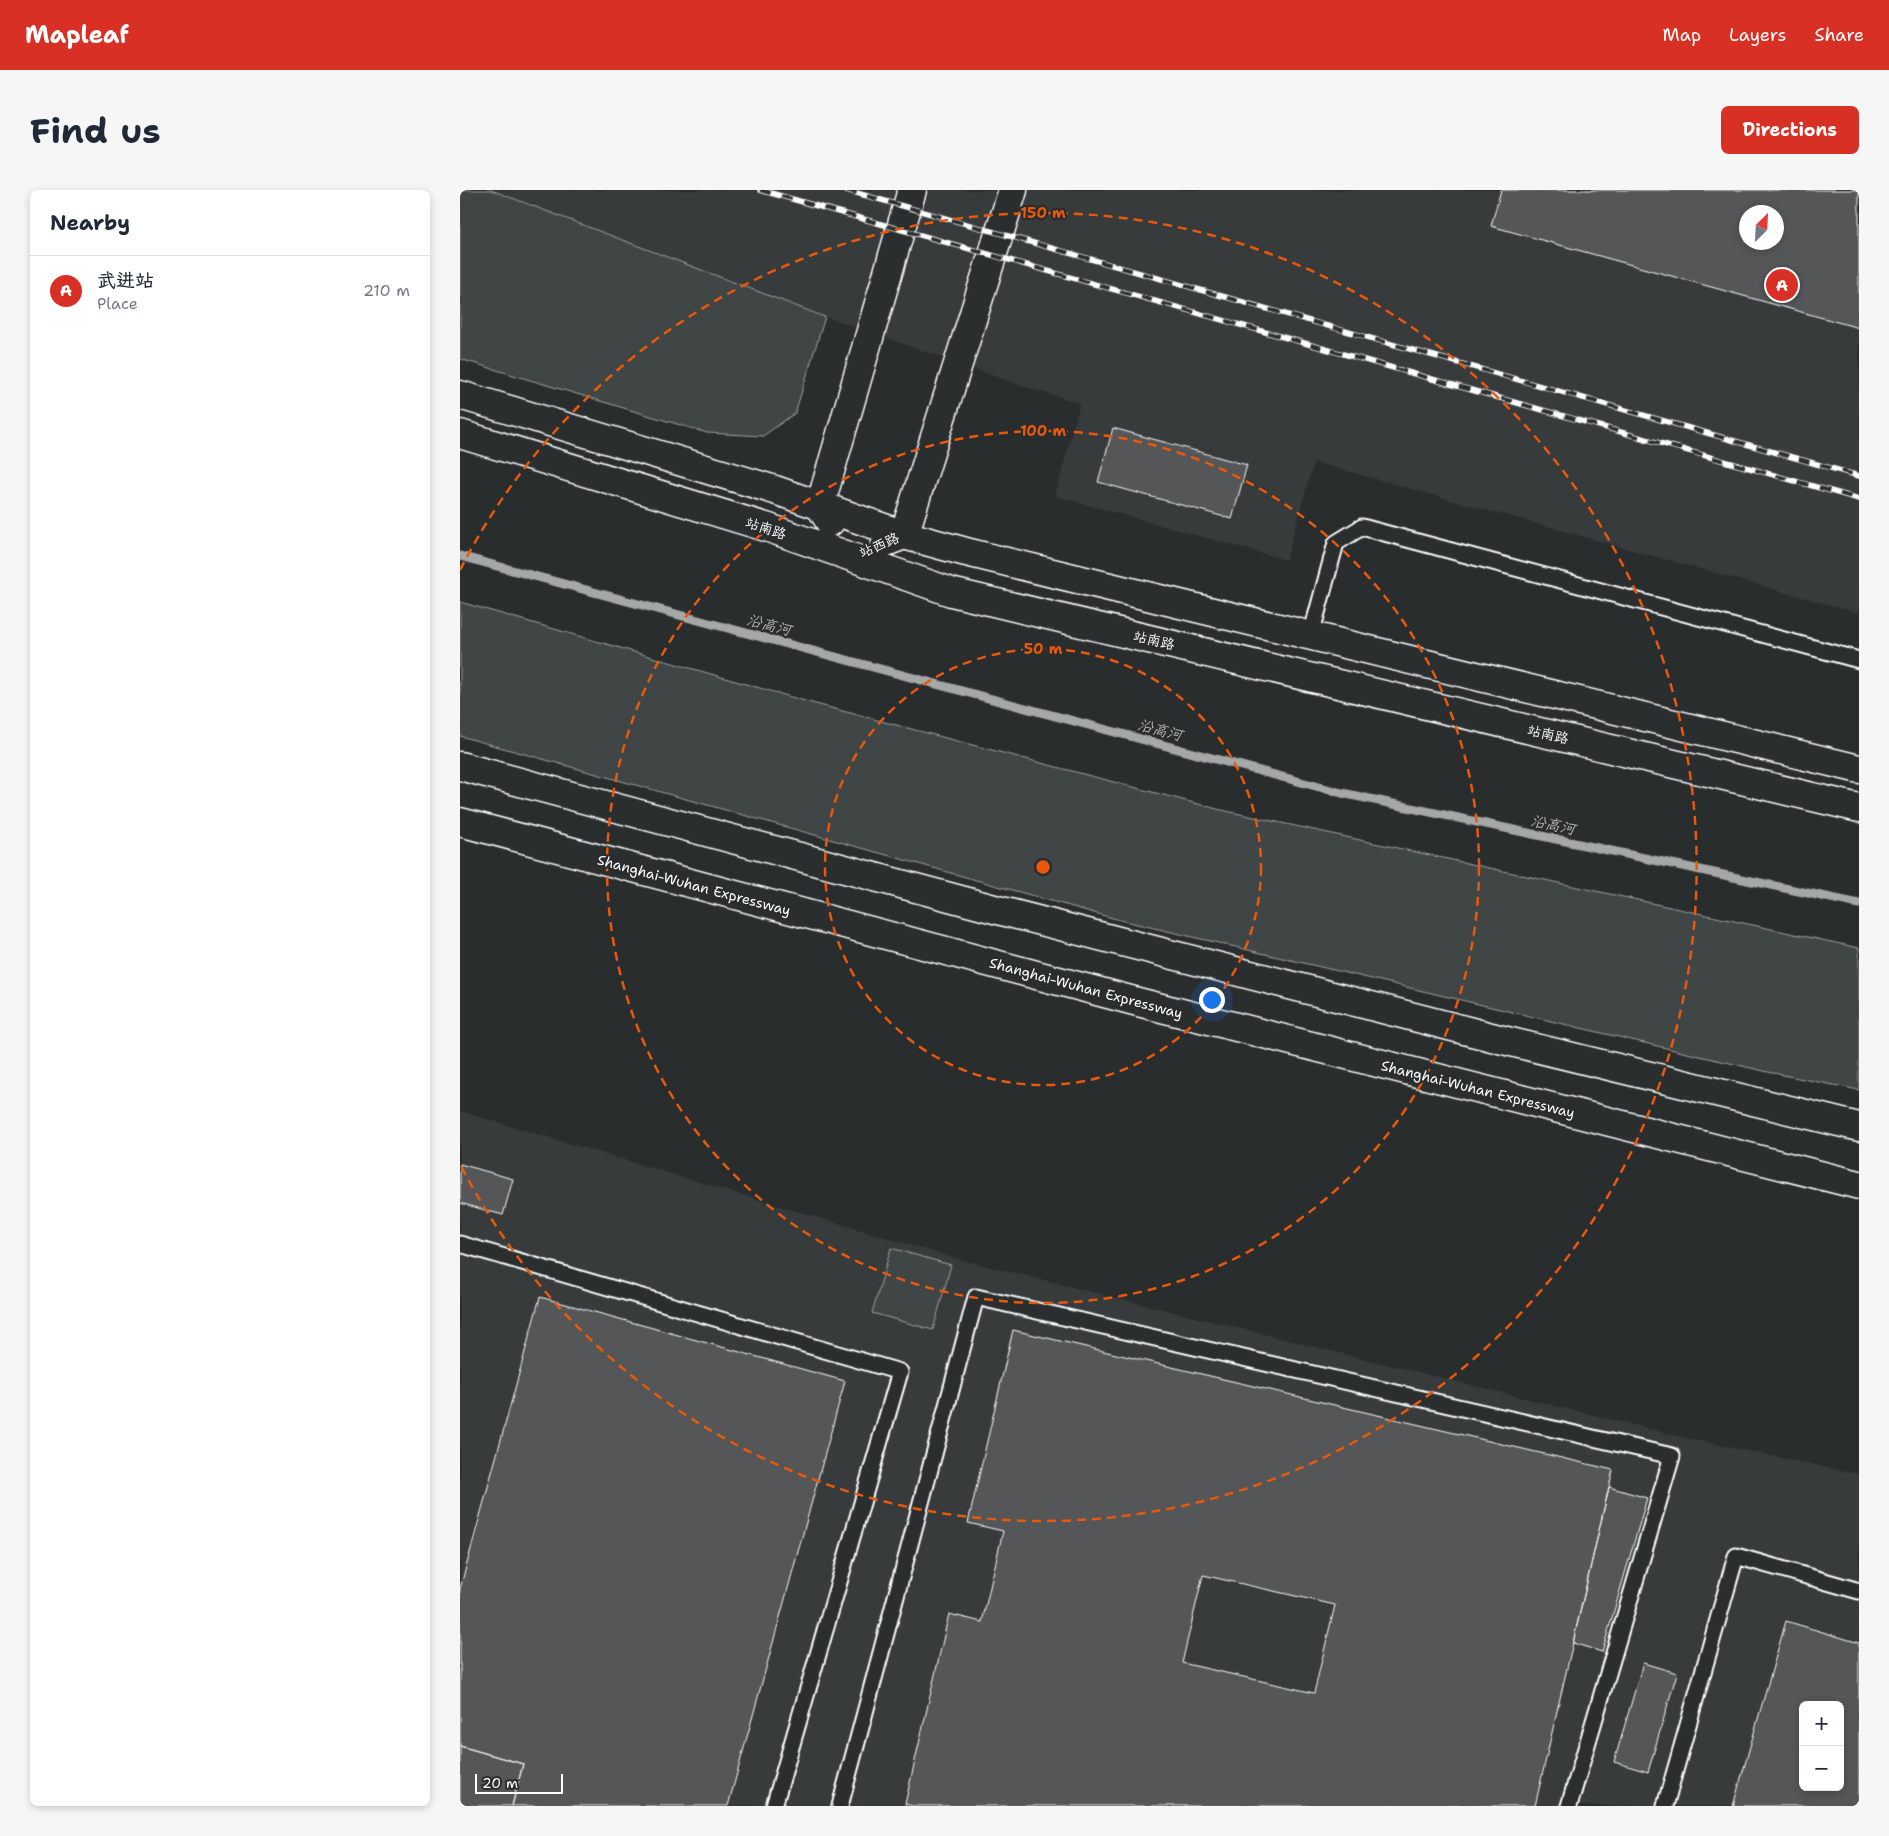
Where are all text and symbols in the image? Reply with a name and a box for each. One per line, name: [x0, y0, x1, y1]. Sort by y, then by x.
text: Mapleaf: [25, 19, 129, 51]
text: Map: [1663, 23, 1701, 47]
text: Layers: [1729, 23, 1786, 47]
text: Share: [1814, 23, 1864, 47]
button: Directions: [1721, 106, 1859, 154]
text: Find us: [30, 107, 161, 154]
text: 150 m: [1020, 203, 1066, 223]
north arrow: [1739, 205, 1784, 250]
text: Nearby: [50, 209, 130, 237]
pin: A: [1766, 266, 1798, 304]
text: 武进站: [97, 268, 154, 293]
text: A: [60, 280, 72, 301]
text: 210 m: [363, 280, 410, 301]
text: Place: [97, 293, 138, 314]
text: 100 m: [1020, 421, 1066, 441]
street label: 站南路: [743, 513, 789, 543]
street label: 站西路: [856, 528, 902, 562]
water label: 沿高河: [745, 610, 796, 641]
street label: 站南路: [1132, 627, 1176, 653]
text: 50 m: [1024, 639, 1063, 659]
water label: 沿高河: [1136, 715, 1187, 746]
street label: 站南路: [1526, 721, 1570, 747]
water label: 沿高河: [1529, 811, 1580, 840]
street label: Shanghai-Wuhan Expressway: [595, 851, 793, 919]
centre of rings: [1034, 858, 1052, 876]
street label: Shanghai-Wuhan Expressway: [987, 954, 1185, 1022]
your location: [1199, 987, 1225, 1013]
street label: Shanghai-Wuhan Expressway: [1379, 1056, 1577, 1122]
map controls: [1799, 1701, 1844, 1791]
button: +: [1799, 1701, 1844, 1746]
button: −: [1799, 1746, 1844, 1791]
scale bar: [475, 1771, 562, 1794]
text: 20 m: [482, 1774, 518, 1792]

